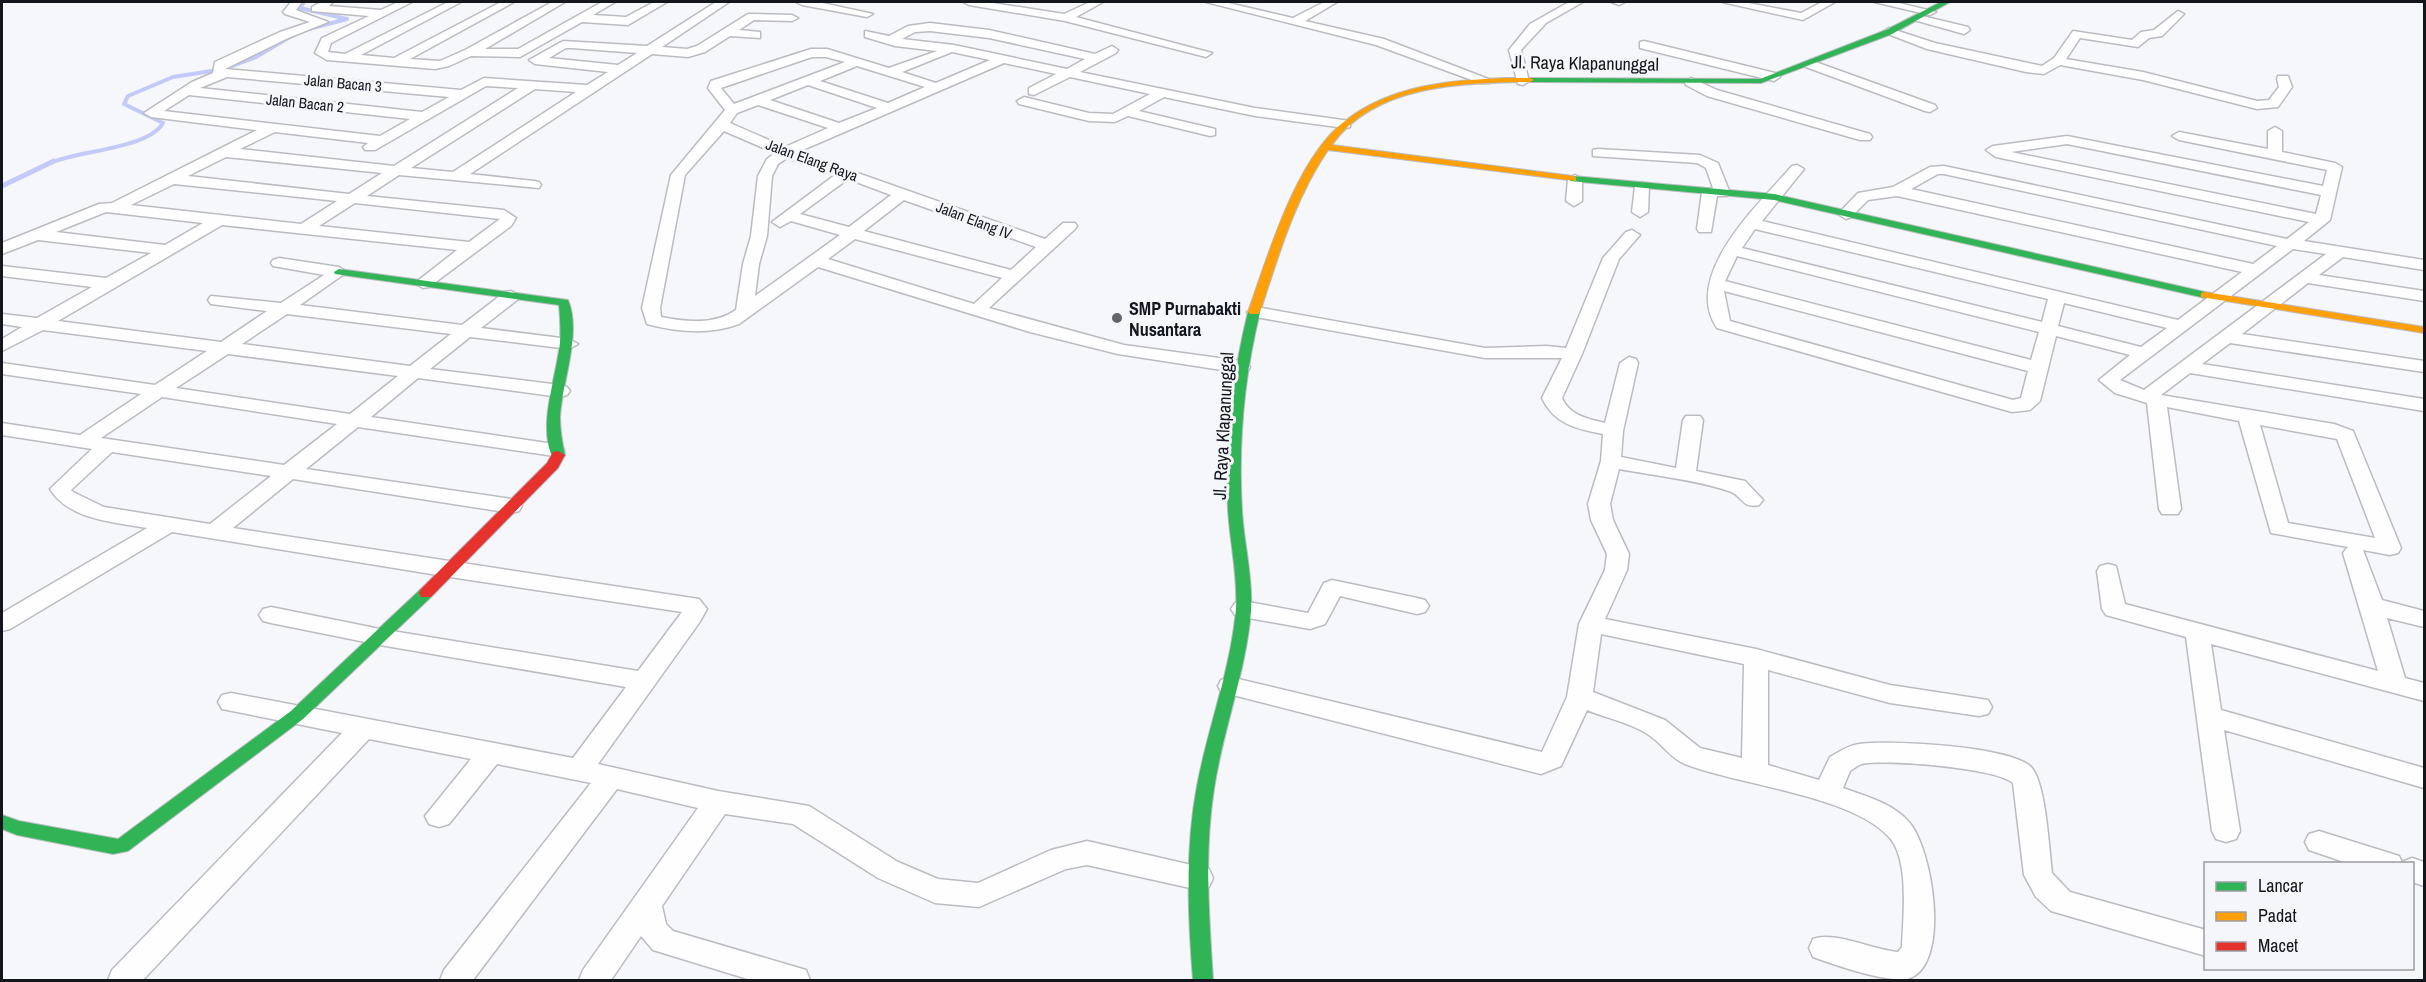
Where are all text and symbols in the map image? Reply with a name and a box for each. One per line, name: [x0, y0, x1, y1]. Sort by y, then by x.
street label: Jl. Raya Klapanunggal: [1511, 49, 1659, 77]
street label: Jalan Bacan 3: [303, 69, 383, 97]
street label: Jalan Bacan 2: [265, 88, 345, 118]
street label: Jalan Elang Raya: [763, 134, 861, 186]
street label: Jalan Elang IV: [933, 196, 1016, 244]
place label: SMP Purnabakti Nusantara: [1129, 296, 1241, 342]
marker: SMP Purnabakti Nusantara: [1110, 311, 1124, 325]
street label: Jl. Raya Klapanunggal: [1207, 352, 1239, 500]
legend: [2204, 862, 2414, 970]
text: Lancar: [2258, 873, 2303, 898]
text: Padat: [2258, 903, 2297, 928]
text: Macet: [2258, 933, 2298, 958]

